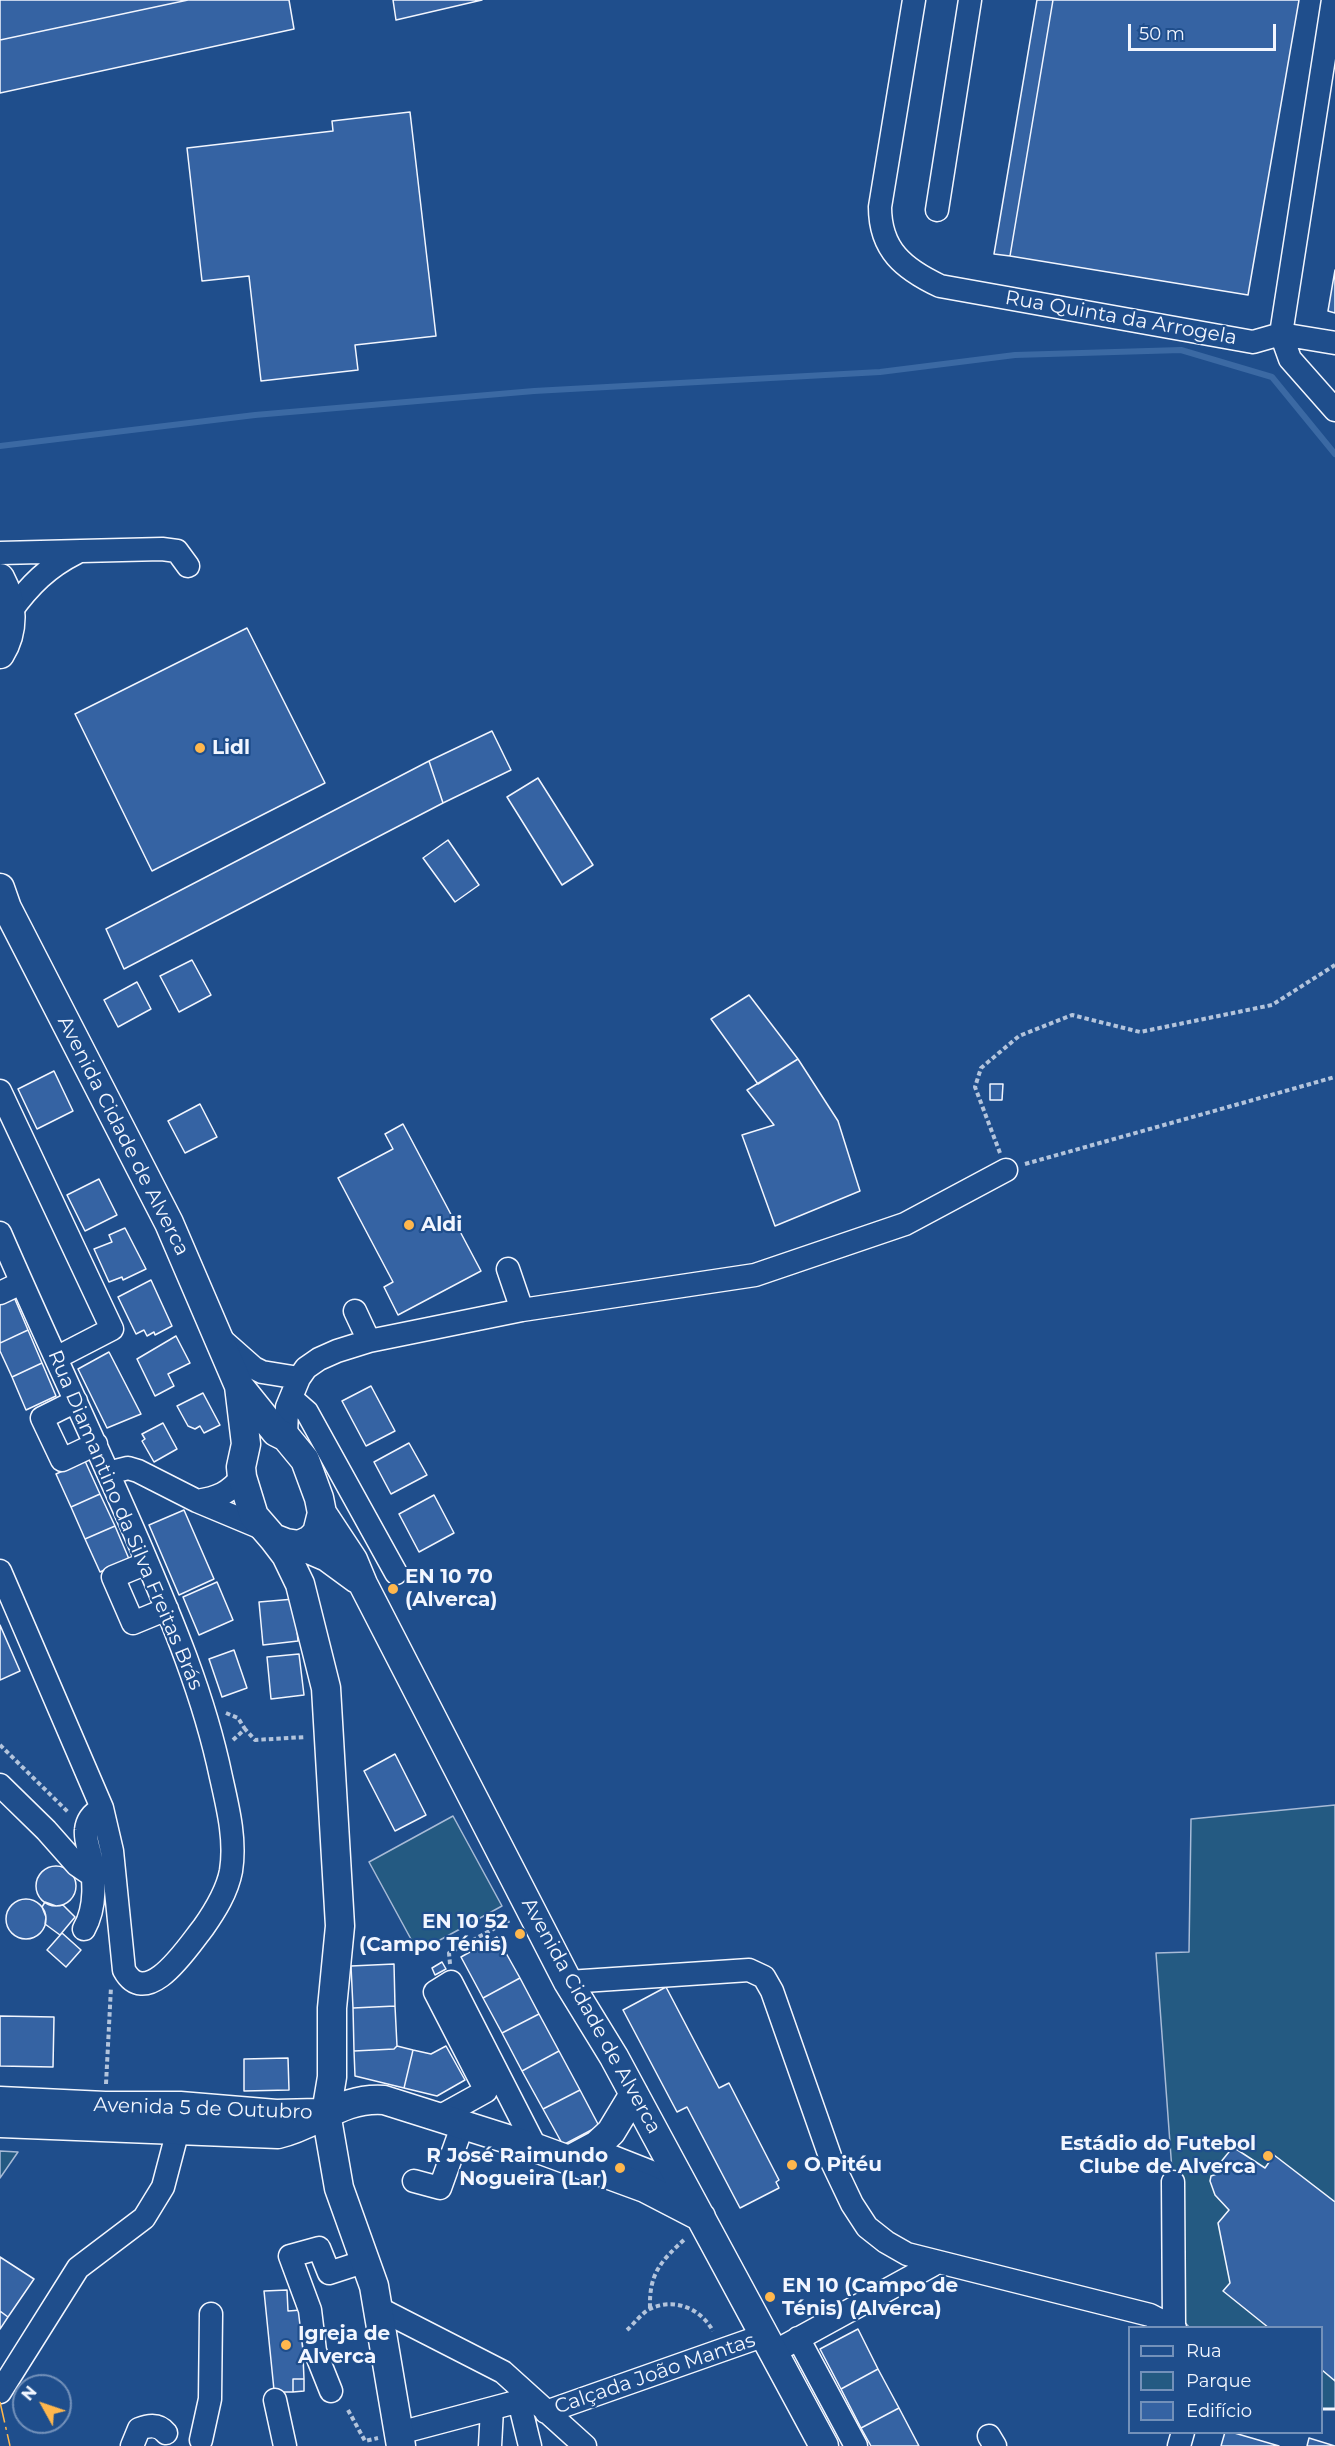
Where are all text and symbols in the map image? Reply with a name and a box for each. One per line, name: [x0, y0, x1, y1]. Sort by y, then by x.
scale bar: [1131, 12, 1280, 50]
text: 50 m: [1139, 23, 1185, 45]
street label: Rua Quinta da Arrogela: [1003, 286, 1239, 350]
place label: Lidl: [212, 736, 250, 760]
marker: Lidl: [193, 741, 207, 755]
street label: Avenida Cidade de Alverca: [52, 1012, 194, 1260]
place label: Aldi: [421, 1213, 462, 1237]
marker: Aldi: [402, 1218, 416, 1232]
street label: Rua Diamantino da Silva Freitas Brás: [42, 1346, 208, 1694]
place label: EN 10 70 (Alverca): [405, 1565, 498, 1612]
marker: EN 10 70 (Alverca): [386, 1582, 400, 1596]
street label: Avenida Cidade de Alverca: [516, 1894, 666, 2138]
place label: EN 10 52 (Campo Ténis): [359, 1910, 508, 1957]
marker: EN 10 52 (Campo Ténis): [513, 1927, 527, 1941]
street label: Avenida 5 de Outubro: [93, 2093, 313, 2125]
place label: Estádio do Futebol Clube de Alverca: [1060, 2132, 1256, 2179]
place label: R José Raimundo Nogueira (Lar): [426, 2144, 608, 2191]
marker: Estádio do Futebol Clube de Alverca: [1261, 2149, 1275, 2163]
place label: O Pitéu: [804, 2153, 882, 2177]
marker: O Pitéu: [785, 2158, 799, 2172]
marker: R José Raimundo Nogueira (Lar): [613, 2161, 627, 2175]
place label: EN 10 (Campo de Ténis) (Alverca): [782, 2274, 958, 2321]
marker: EN 10 (Campo de Ténis) (Alverca): [763, 2290, 777, 2304]
place label: Igreja de Alverca: [298, 2322, 390, 2369]
legend: [1128, 2326, 1323, 2434]
street label: Calçada João Mantas: [552, 2328, 758, 2420]
marker: Igreja de Alverca: [279, 2338, 293, 2352]
text: Rua: [1186, 2340, 1222, 2362]
text: Parque: [1186, 2370, 1251, 2392]
north arrow: [12, 2374, 72, 2434]
text: N: [18, 2382, 41, 2404]
text: Edifício: [1186, 2400, 1252, 2422]

